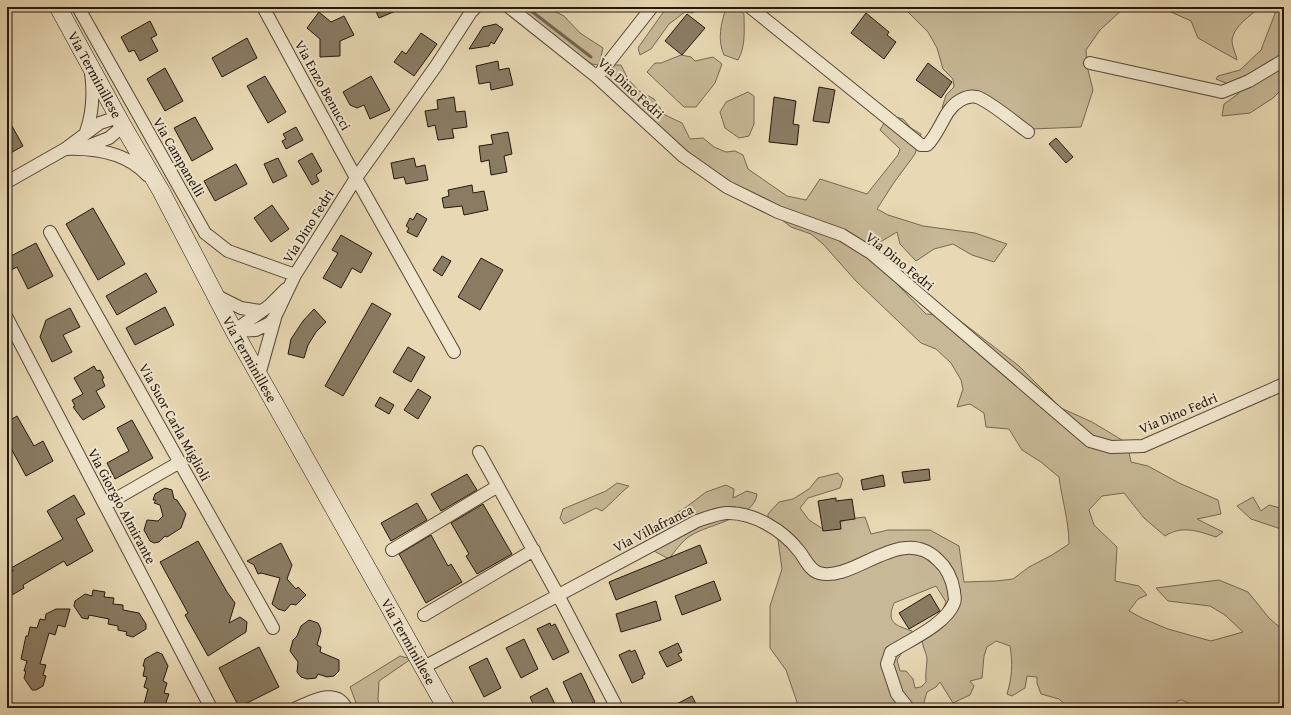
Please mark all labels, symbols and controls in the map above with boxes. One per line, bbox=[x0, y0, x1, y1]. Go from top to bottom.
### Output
street label: Via Terminillese bbox=[63, 28, 127, 122]
street label: Via Enzo Benucci bbox=[290, 36, 356, 134]
street label: Via Dino Fedri bbox=[593, 53, 669, 123]
street label: Via Campanelli bbox=[148, 114, 210, 201]
street label: Via Dino Fedri bbox=[277, 185, 339, 267]
street label: Via Dino Fedri bbox=[861, 227, 939, 295]
street label: Via Terminillese bbox=[218, 312, 282, 406]
street label: Via Suor Carla Miglioli bbox=[134, 359, 216, 485]
street label: Via Dino Fedri bbox=[1136, 387, 1220, 438]
street label: Via Giorgio Almirante bbox=[83, 445, 161, 568]
street label: Via Villafranca bbox=[609, 499, 697, 557]
street label: Via Terminillese bbox=[376, 595, 441, 689]

